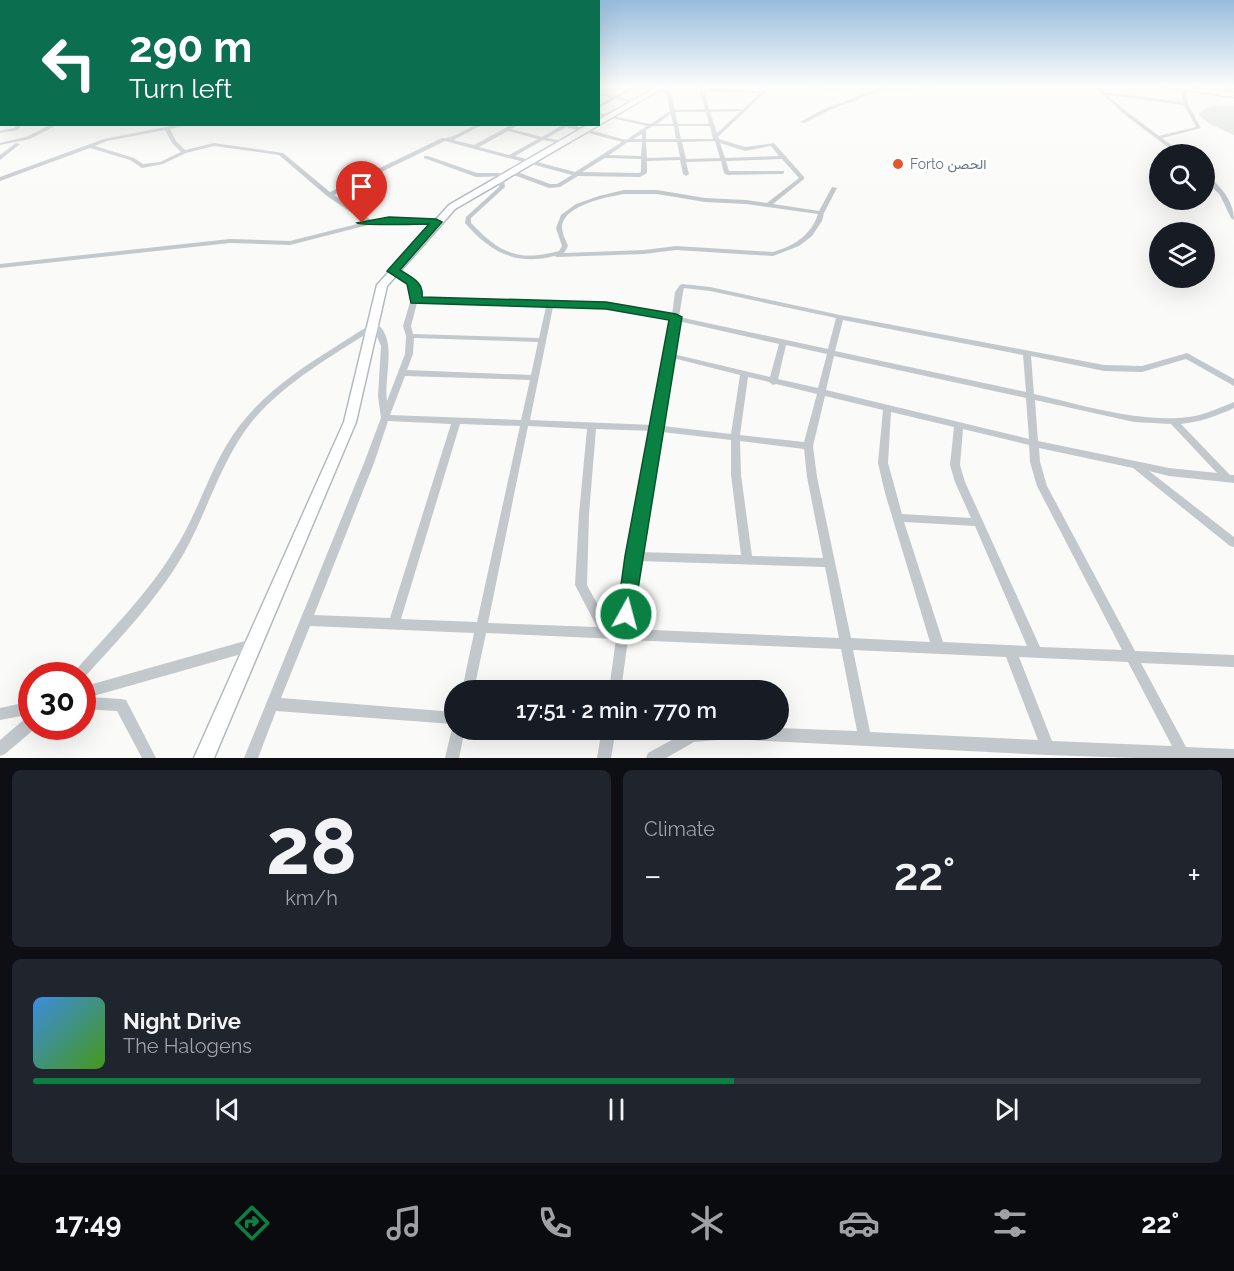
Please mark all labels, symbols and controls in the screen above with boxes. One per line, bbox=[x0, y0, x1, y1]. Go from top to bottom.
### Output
text: 290 m bbox=[129, 23, 252, 72]
icon: left bbox=[30, 24, 108, 102]
text: Turn left bbox=[129, 73, 232, 104]
map controls bbox=[1149, 144, 1215, 288]
button: search bbox=[1149, 144, 1215, 210]
place label: Forto الحصن bbox=[910, 156, 986, 173]
marker: Forto الحصن bbox=[891, 157, 905, 171]
pin bbox=[336, 161, 387, 223]
icon: arrive bbox=[345, 170, 378, 203]
button: layers bbox=[1149, 222, 1215, 288]
position arrow bbox=[594, 582, 658, 646]
speed limit sign: 30 bbox=[18, 662, 96, 740]
text: 17:51 · 2 min · 770 m bbox=[516, 697, 717, 723]
text: 28 bbox=[266, 801, 357, 892]
text: Climate bbox=[644, 817, 715, 841]
text: 22° bbox=[894, 848, 955, 901]
text: − bbox=[644, 856, 662, 895]
text: + bbox=[1187, 856, 1201, 895]
text: km/h bbox=[285, 886, 338, 910]
text: Night Drive bbox=[123, 1008, 241, 1034]
text: The Halogens bbox=[123, 1034, 252, 1058]
icon: previous bbox=[211, 1093, 244, 1126]
icon: pause bbox=[600, 1093, 633, 1126]
icon: next bbox=[990, 1093, 1023, 1126]
icon: directions bbox=[231, 1202, 273, 1244]
icon: music bbox=[383, 1202, 425, 1244]
icon: phone bbox=[534, 1202, 576, 1244]
icon: climate bbox=[686, 1202, 728, 1244]
icon: car bbox=[838, 1202, 880, 1244]
icon: filters bbox=[989, 1202, 1031, 1244]
text: 17:49 bbox=[55, 1208, 121, 1239]
text: 22° bbox=[1141, 1208, 1179, 1239]

